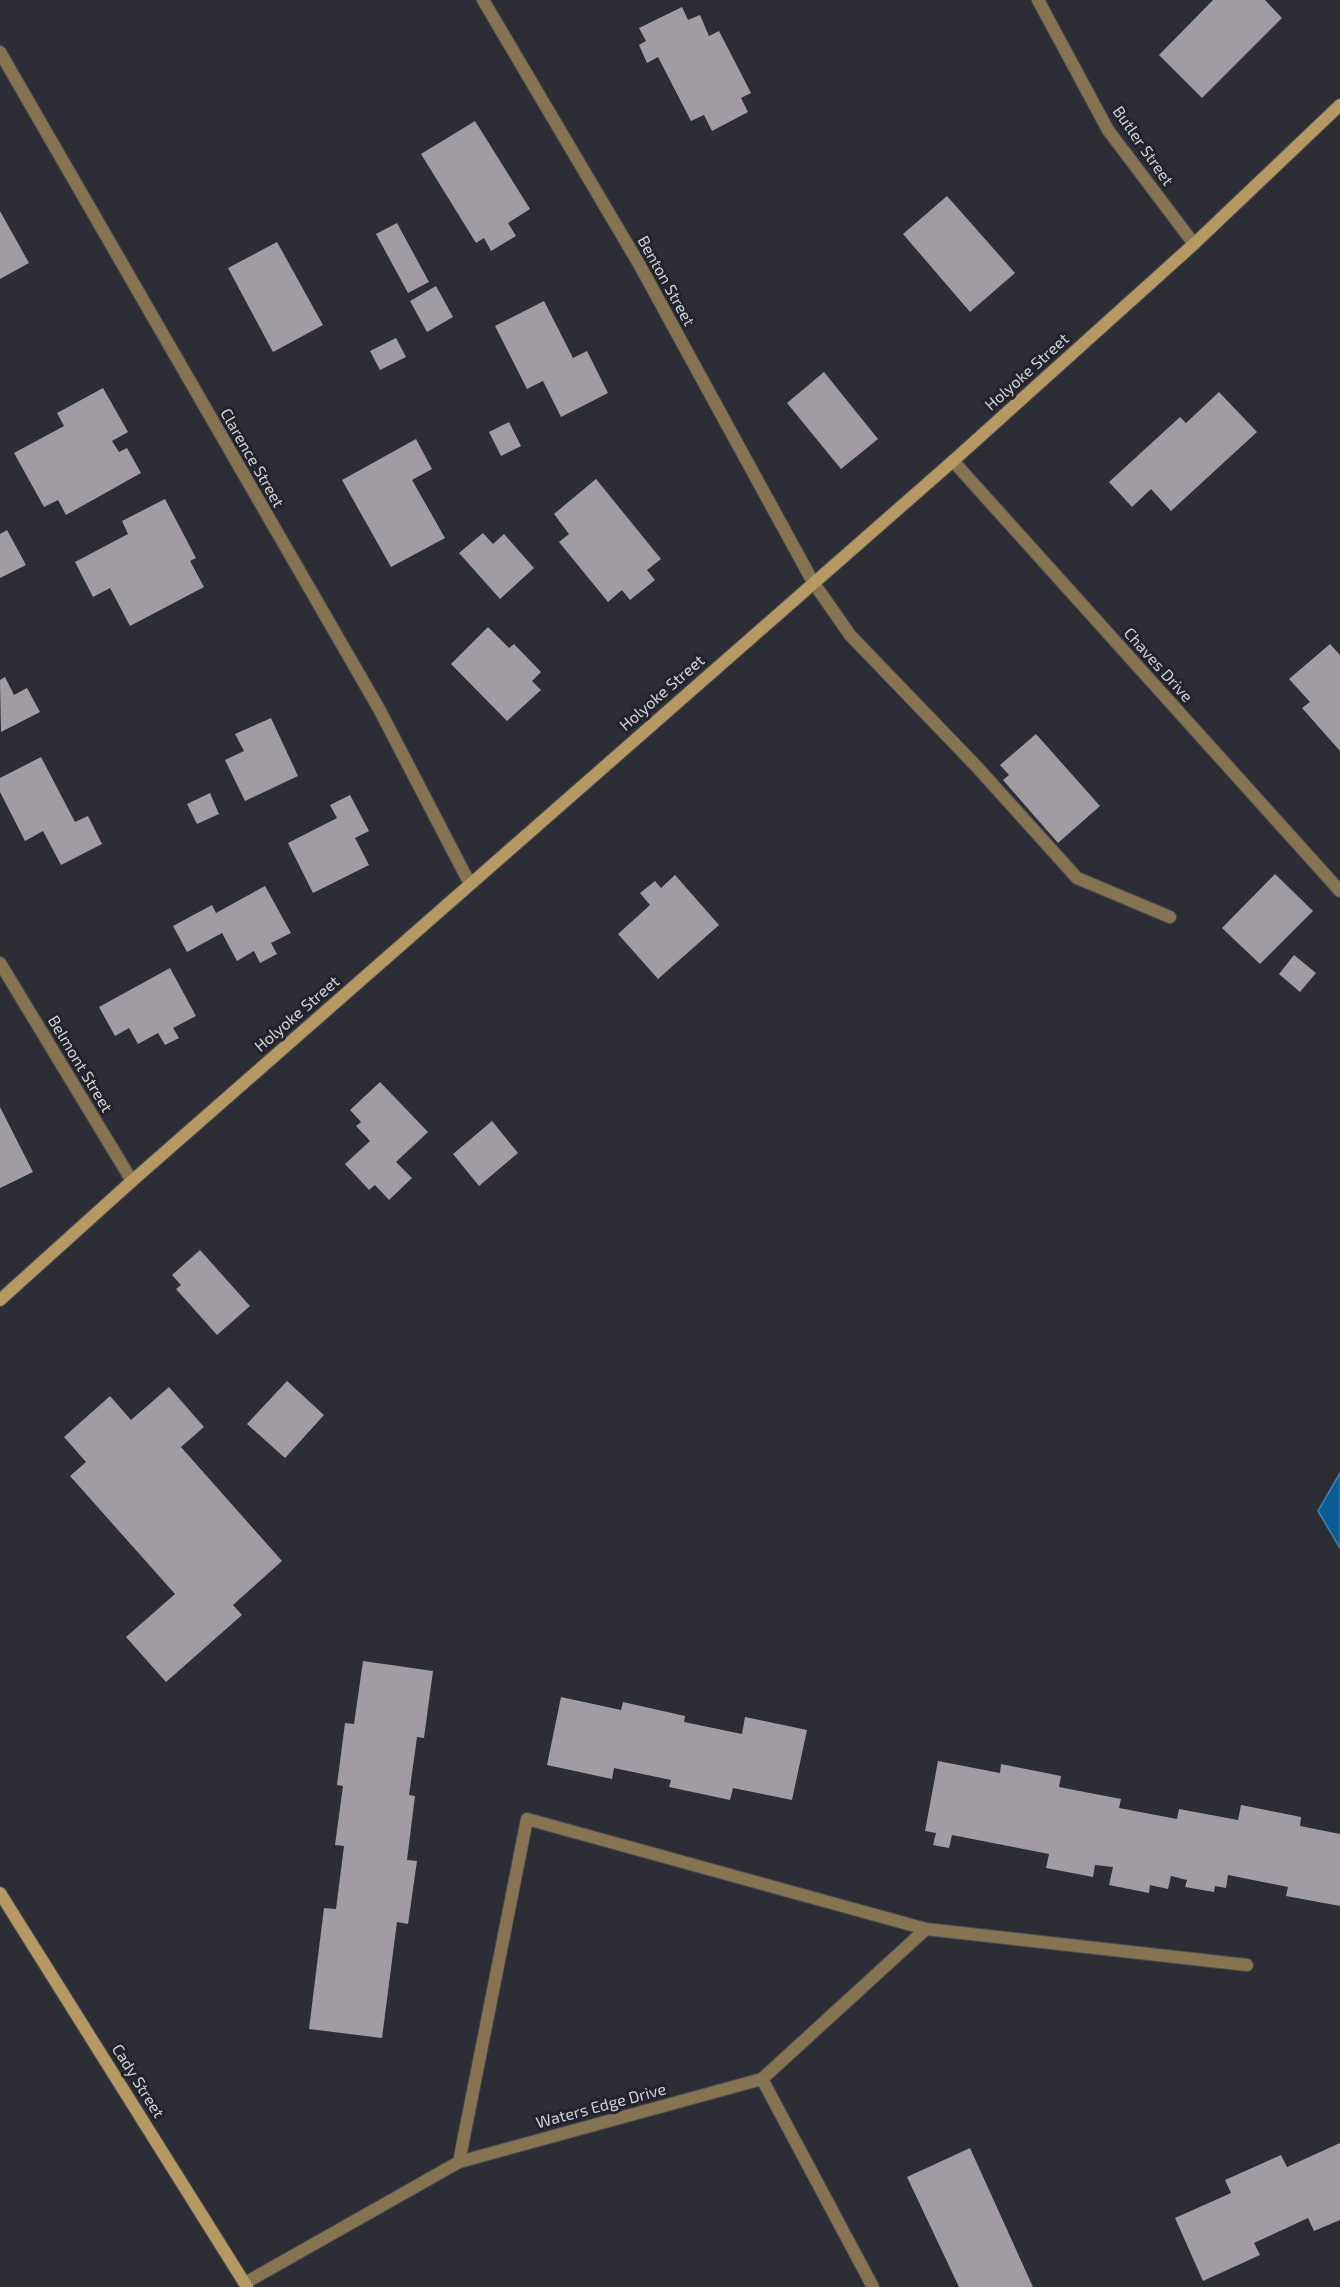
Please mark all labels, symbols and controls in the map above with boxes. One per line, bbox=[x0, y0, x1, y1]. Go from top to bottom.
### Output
street label: Butler Street bbox=[1108, 102, 1178, 190]
street label: Benton Street bbox=[633, 232, 699, 330]
street label: Holyoke Street bbox=[981, 329, 1073, 415]
street label: Clarence Street bbox=[216, 405, 288, 511]
street label: Chaves Drive bbox=[1119, 624, 1197, 706]
street label: Holyoke Street bbox=[616, 651, 708, 735]
street label: Holyoke Street bbox=[251, 972, 343, 1056]
street label: Belmont Street bbox=[43, 1012, 117, 1116]
street label: Cady Street bbox=[108, 2040, 168, 2122]
street label: Waters Edge Drive bbox=[534, 2079, 668, 2133]

